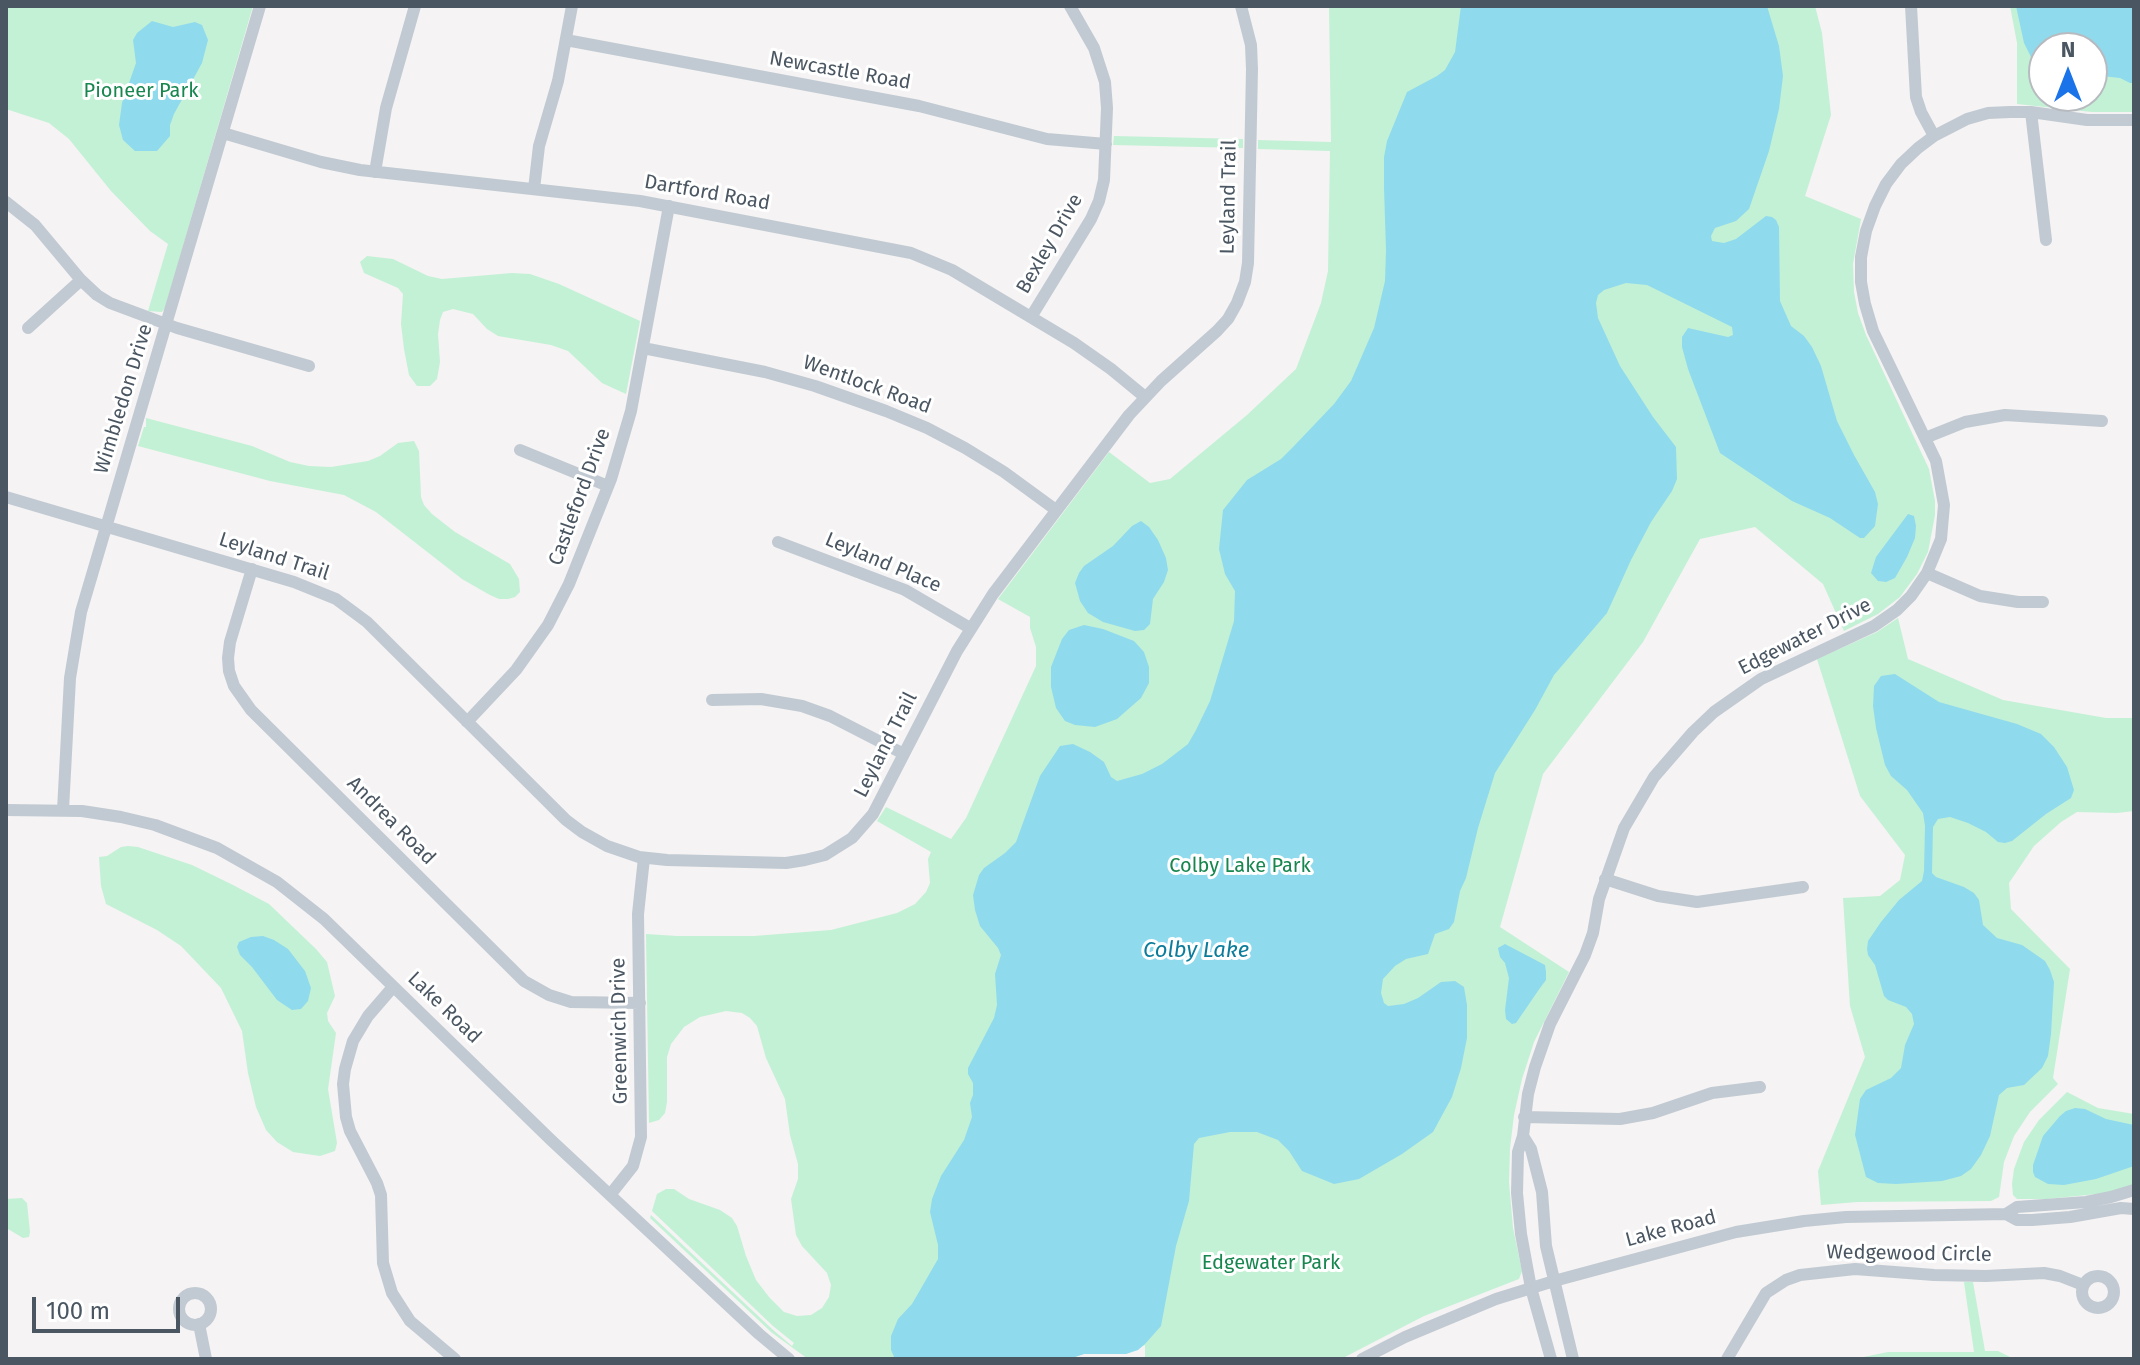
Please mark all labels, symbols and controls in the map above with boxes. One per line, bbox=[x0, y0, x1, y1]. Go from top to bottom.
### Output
north arrow bbox=[2028, 32, 2108, 112]
text: N bbox=[2061, 36, 2075, 63]
street label: Newcastle Road bbox=[767, 47, 913, 95]
park label: Pioneer Park bbox=[84, 79, 198, 103]
street label: Leyland Trail bbox=[1216, 139, 1242, 255]
street label: Dartford Road bbox=[642, 170, 772, 216]
street label: Bexley Drive bbox=[1012, 190, 1088, 298]
street label: Wimbledon Drive bbox=[90, 321, 158, 477]
street label: Wentlock Road bbox=[800, 351, 934, 419]
street label: Castleford Drive bbox=[544, 425, 616, 569]
street label: Leyland Trail bbox=[216, 528, 332, 586]
street label: Leyland Place bbox=[821, 528, 945, 598]
street label: Edgewater Drive bbox=[1735, 593, 1875, 681]
street label: Leyland Trail bbox=[849, 688, 923, 802]
street label: Andrea Road bbox=[342, 772, 440, 870]
park label: Colby Lake Park bbox=[1169, 854, 1311, 878]
water label: Colby Lake bbox=[1143, 938, 1249, 964]
street label: Greenwich Drive bbox=[607, 957, 633, 1105]
street label: Lake Road bbox=[402, 967, 486, 1049]
street label: Lake Road bbox=[1623, 1205, 1719, 1253]
street label: Wedgewood Circle bbox=[1826, 1241, 1992, 1267]
park label: Edgewater Park bbox=[1202, 1251, 1340, 1275]
scale bar bbox=[36, 1281, 184, 1331]
text: 100 m bbox=[46, 1297, 110, 1325]

